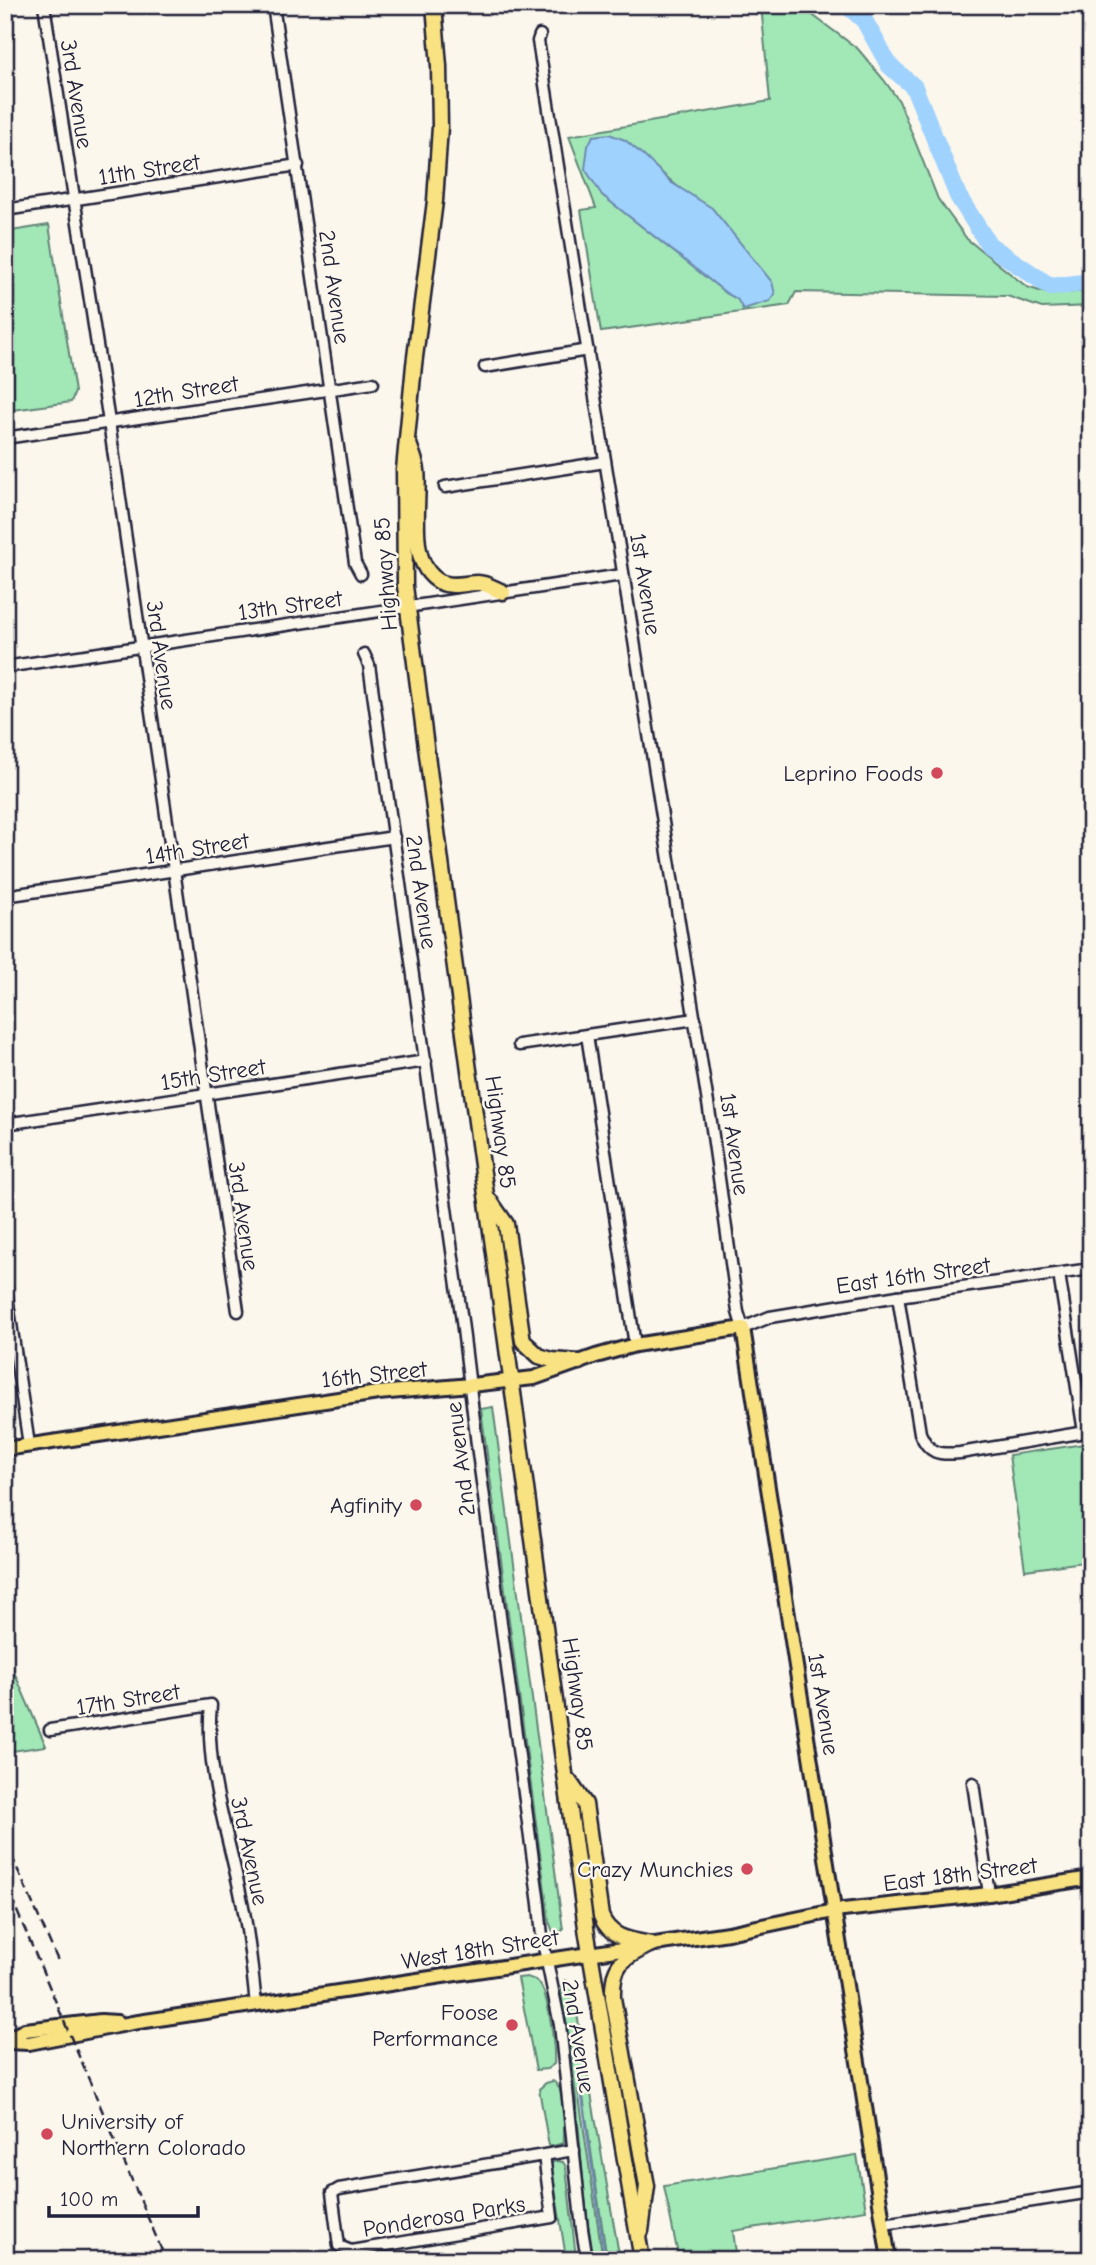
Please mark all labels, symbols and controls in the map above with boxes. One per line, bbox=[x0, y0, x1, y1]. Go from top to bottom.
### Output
street label: 3rd Avenue bbox=[55, 38, 98, 151]
street label: 11th Street bbox=[96, 148, 203, 191]
street label: 2nd Avenue bbox=[313, 228, 356, 346]
street label: 12th Street bbox=[132, 370, 242, 413]
street label: Highway 85 bbox=[368, 516, 403, 632]
street label: 1st Avenue bbox=[624, 531, 667, 637]
street label: 13th Street bbox=[236, 585, 345, 626]
street label: 3rd Avenue bbox=[140, 599, 183, 711]
place label: Leprino Foods bbox=[783, 760, 923, 787]
marker: Leprino Foods bbox=[929, 765, 945, 781]
street label: 14th Street bbox=[143, 827, 252, 870]
street label: 2nd Avenue bbox=[400, 833, 443, 951]
street label: 15th Street bbox=[159, 1053, 269, 1096]
street label: Highway 85 bbox=[479, 1074, 522, 1190]
street label: 1st Avenue bbox=[714, 1091, 755, 1197]
street label: 3rd Avenue bbox=[222, 1160, 265, 1272]
street label: East 16th Street bbox=[834, 1251, 993, 1300]
street label: 16th Street bbox=[320, 1355, 429, 1393]
street label: 2nd Avenue bbox=[440, 1400, 481, 1517]
place label: Agfinity bbox=[330, 1492, 403, 1519]
marker: Agfinity bbox=[408, 1497, 424, 1513]
street label: Highway 85 bbox=[556, 1636, 599, 1752]
street label: 1st Avenue bbox=[802, 1651, 845, 1757]
street label: 17th Street bbox=[75, 1678, 183, 1721]
street label: 3rd Avenue bbox=[225, 1794, 274, 1908]
street label: East 18th Street bbox=[882, 1851, 1040, 1897]
place label: Crazy Munchies bbox=[577, 1856, 733, 1883]
marker: Crazy Munchies bbox=[739, 1861, 755, 1877]
street label: West 18th Street bbox=[400, 1924, 562, 1975]
street label: 2nd Avenue bbox=[556, 1977, 601, 2095]
place label: Foose Performance bbox=[372, 1999, 498, 2052]
marker: Foose Performance bbox=[504, 2017, 520, 2033]
place label: University of Northern Colorado bbox=[61, 2108, 246, 2161]
marker: University of Northern Colorado bbox=[39, 2126, 55, 2142]
scale bar bbox=[49, 2174, 198, 2218]
text: 100 m bbox=[60, 2187, 118, 2211]
street label: Ponderosa Parks bbox=[361, 2190, 527, 2243]

